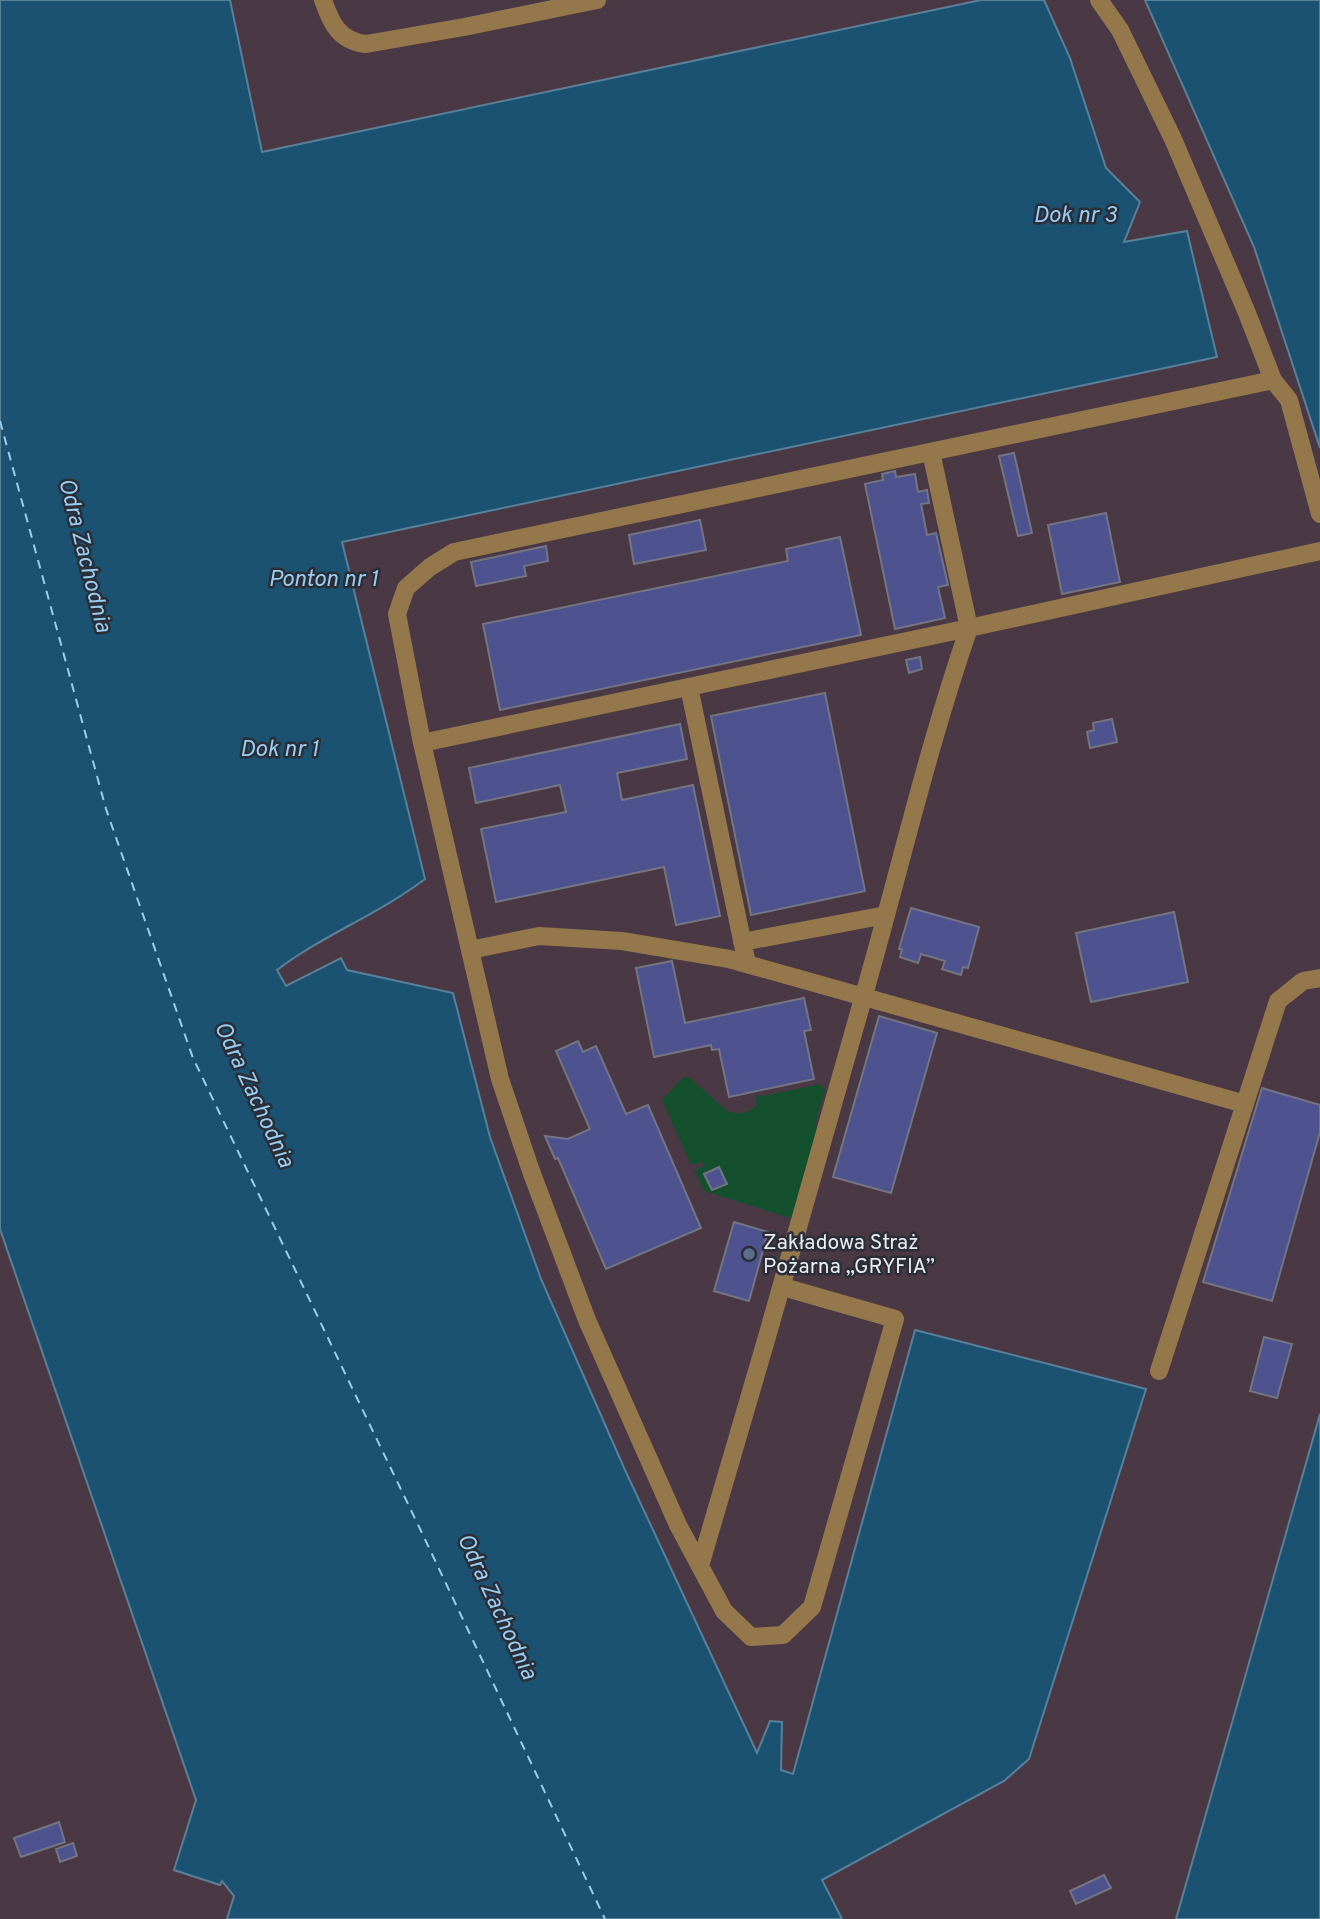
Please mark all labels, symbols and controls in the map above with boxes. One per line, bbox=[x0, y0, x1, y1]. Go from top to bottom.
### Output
water label: Dok nr 3 bbox=[1033, 202, 1118, 231]
water label: Odra Zachodnia bbox=[50, 475, 117, 636]
water label: Ponton nr 1 bbox=[268, 566, 379, 595]
water label: Dok nr 1 bbox=[240, 736, 319, 765]
water label: Odra Zachodnia bbox=[206, 1017, 299, 1173]
place label: Zakładowa Straż Pożarna „GRYFIA” bbox=[763, 1230, 935, 1281]
marker: Zakładowa Straż Pożarna „GRYFIA” bbox=[741, 1246, 757, 1262]
water label: Odra Zachodnia bbox=[449, 1529, 542, 1685]

